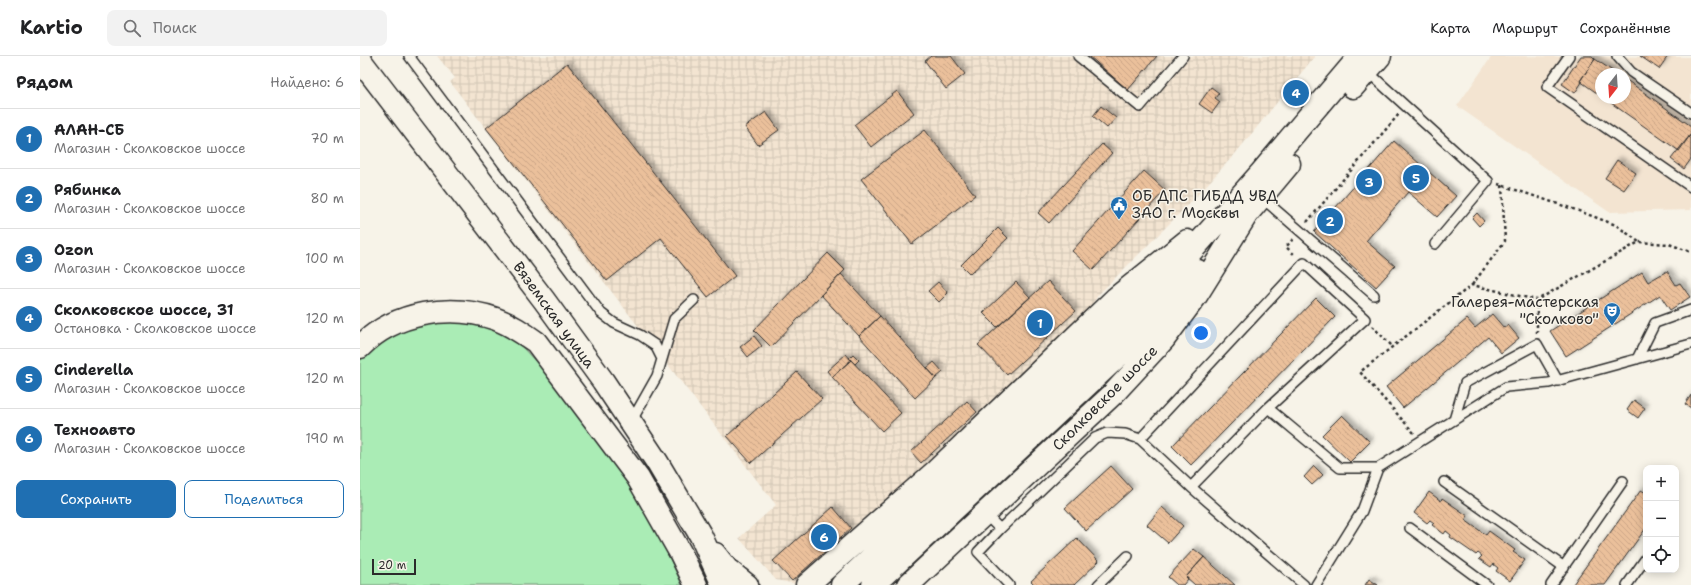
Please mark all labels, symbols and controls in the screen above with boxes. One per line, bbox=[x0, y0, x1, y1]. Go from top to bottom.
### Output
search box bbox=[107, 10, 387, 46]
text: Kartio bbox=[20, 15, 83, 40]
icon: search bbox=[121, 17, 143, 39]
text: Поиск bbox=[153, 18, 197, 38]
text: Карта bbox=[1430, 19, 1470, 37]
text: Маршрут bbox=[1492, 19, 1558, 37]
text: Сохранённые bbox=[1580, 19, 1671, 37]
north arrow bbox=[1595, 68, 1631, 104]
text: Рядом bbox=[16, 71, 73, 93]
text: Найдено: 6 bbox=[270, 74, 344, 91]
pin: 4 bbox=[1283, 78, 1309, 108]
text: АЛАН-СБ bbox=[54, 120, 124, 140]
text: 1 bbox=[26, 130, 32, 147]
text: 70 m bbox=[310, 130, 344, 147]
text: Магазин · Сколковское шоссе bbox=[54, 140, 246, 157]
pin: 5 bbox=[1403, 163, 1429, 193]
pin: 3 bbox=[1356, 167, 1382, 197]
text: Рябинка bbox=[54, 180, 121, 200]
place label: ОБ ДПС ГИБДД УВД ЗАО г. Москвы bbox=[1132, 186, 1278, 223]
text: 2 bbox=[24, 190, 34, 207]
text: 80 m bbox=[310, 190, 344, 207]
public building icon: ОБ ДПС ГИБДД УВД ЗАО г. Москвы bbox=[1109, 195, 1129, 220]
text: Магазин · Сколковское шоссе bbox=[54, 200, 246, 217]
pin: 2 bbox=[1317, 206, 1343, 236]
text: Ozon bbox=[54, 240, 94, 260]
text: 3 bbox=[24, 250, 34, 267]
text: 100 m bbox=[305, 250, 344, 267]
street label: Вяземская улица bbox=[509, 258, 600, 373]
text: Магазин · Сколковское шоссе bbox=[54, 260, 246, 277]
place label: Галерея-мастерская "Сколково" bbox=[1451, 292, 1599, 329]
text: Сколковское шоссе, 31 bbox=[54, 300, 234, 320]
theatre icon: Галерея-мастерская "Сколково" bbox=[1602, 301, 1622, 326]
pin: 1 bbox=[1027, 308, 1053, 338]
text: 4 bbox=[24, 310, 34, 327]
text: 120 m bbox=[306, 310, 344, 327]
text: Остановка · Сколковское шоссе bbox=[54, 320, 256, 337]
your location bbox=[1191, 323, 1211, 343]
street label: Сколковское шоссе bbox=[1048, 341, 1162, 455]
text: Cinderella bbox=[54, 360, 133, 380]
text: 5 bbox=[25, 370, 33, 387]
text: 120 m bbox=[306, 370, 344, 387]
text: Магазин · Сколковское шоссе bbox=[54, 380, 246, 397]
text: Техноавто bbox=[54, 420, 136, 440]
text: 6 bbox=[24, 430, 34, 447]
text: 190 m bbox=[305, 430, 344, 447]
text: Магазин · Сколковское шоссе bbox=[54, 440, 246, 457]
map controls bbox=[1643, 465, 1679, 573]
button: + bbox=[1643, 465, 1679, 501]
button: Сохранить bbox=[16, 480, 176, 518]
button: Поделиться bbox=[184, 480, 344, 518]
button: − bbox=[1643, 501, 1679, 537]
pin: 6 bbox=[811, 522, 837, 552]
button: locate bbox=[1643, 537, 1679, 573]
scale bar bbox=[372, 557, 416, 576]
text: 20 m bbox=[378, 558, 406, 573]

